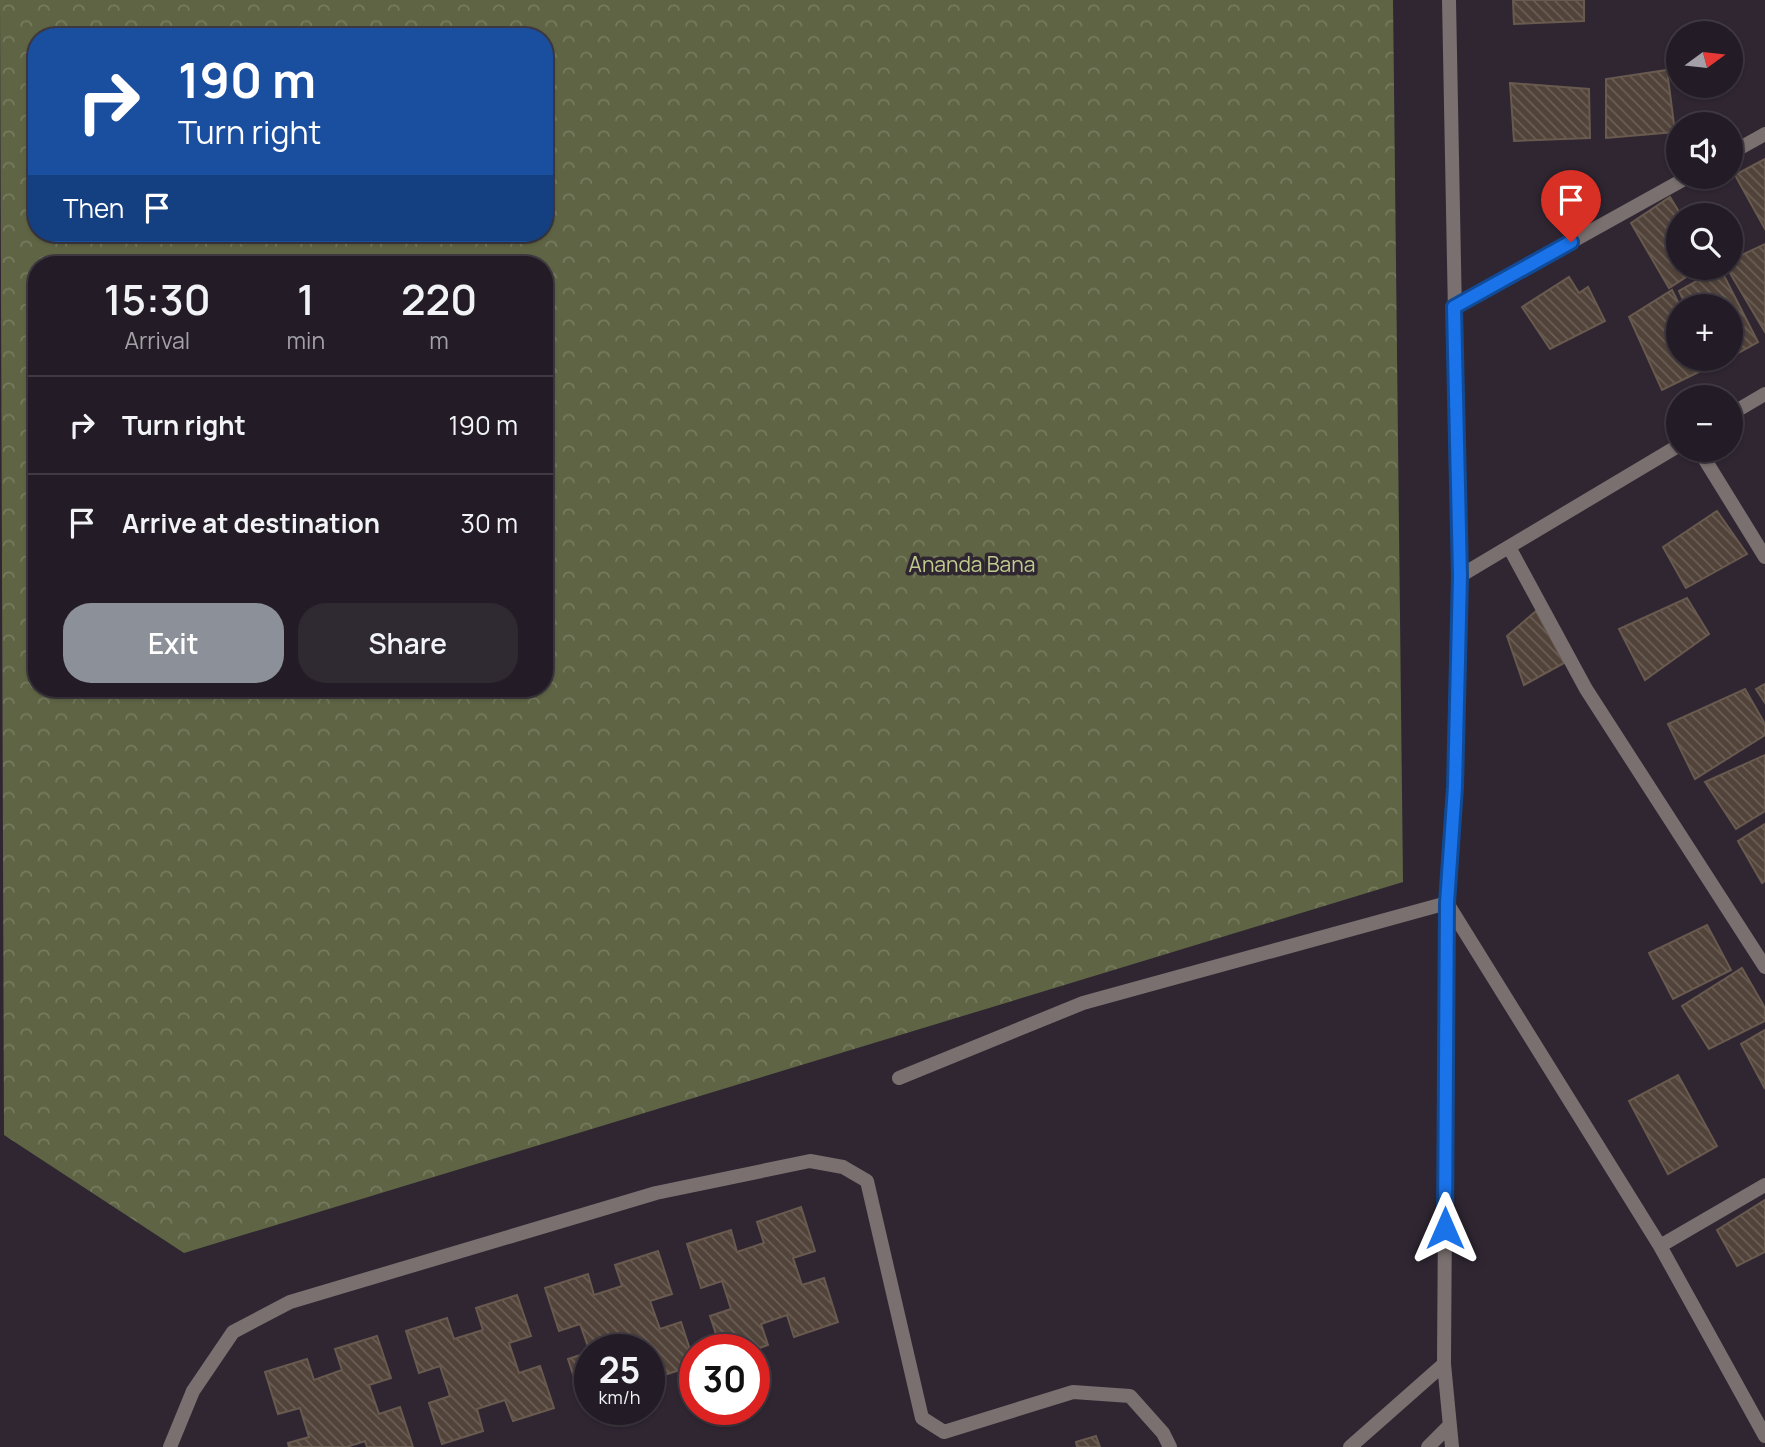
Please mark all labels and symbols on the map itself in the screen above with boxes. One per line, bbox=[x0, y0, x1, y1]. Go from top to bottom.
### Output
north arrow bbox=[1666, 21, 1743, 98]
pin bbox=[1541, 170, 1601, 242]
park label: Ananda Bana bbox=[909, 550, 1035, 578]
position arrow bbox=[1408, 1191, 1482, 1265]
speed limit sign: 30 bbox=[679, 1334, 770, 1425]

